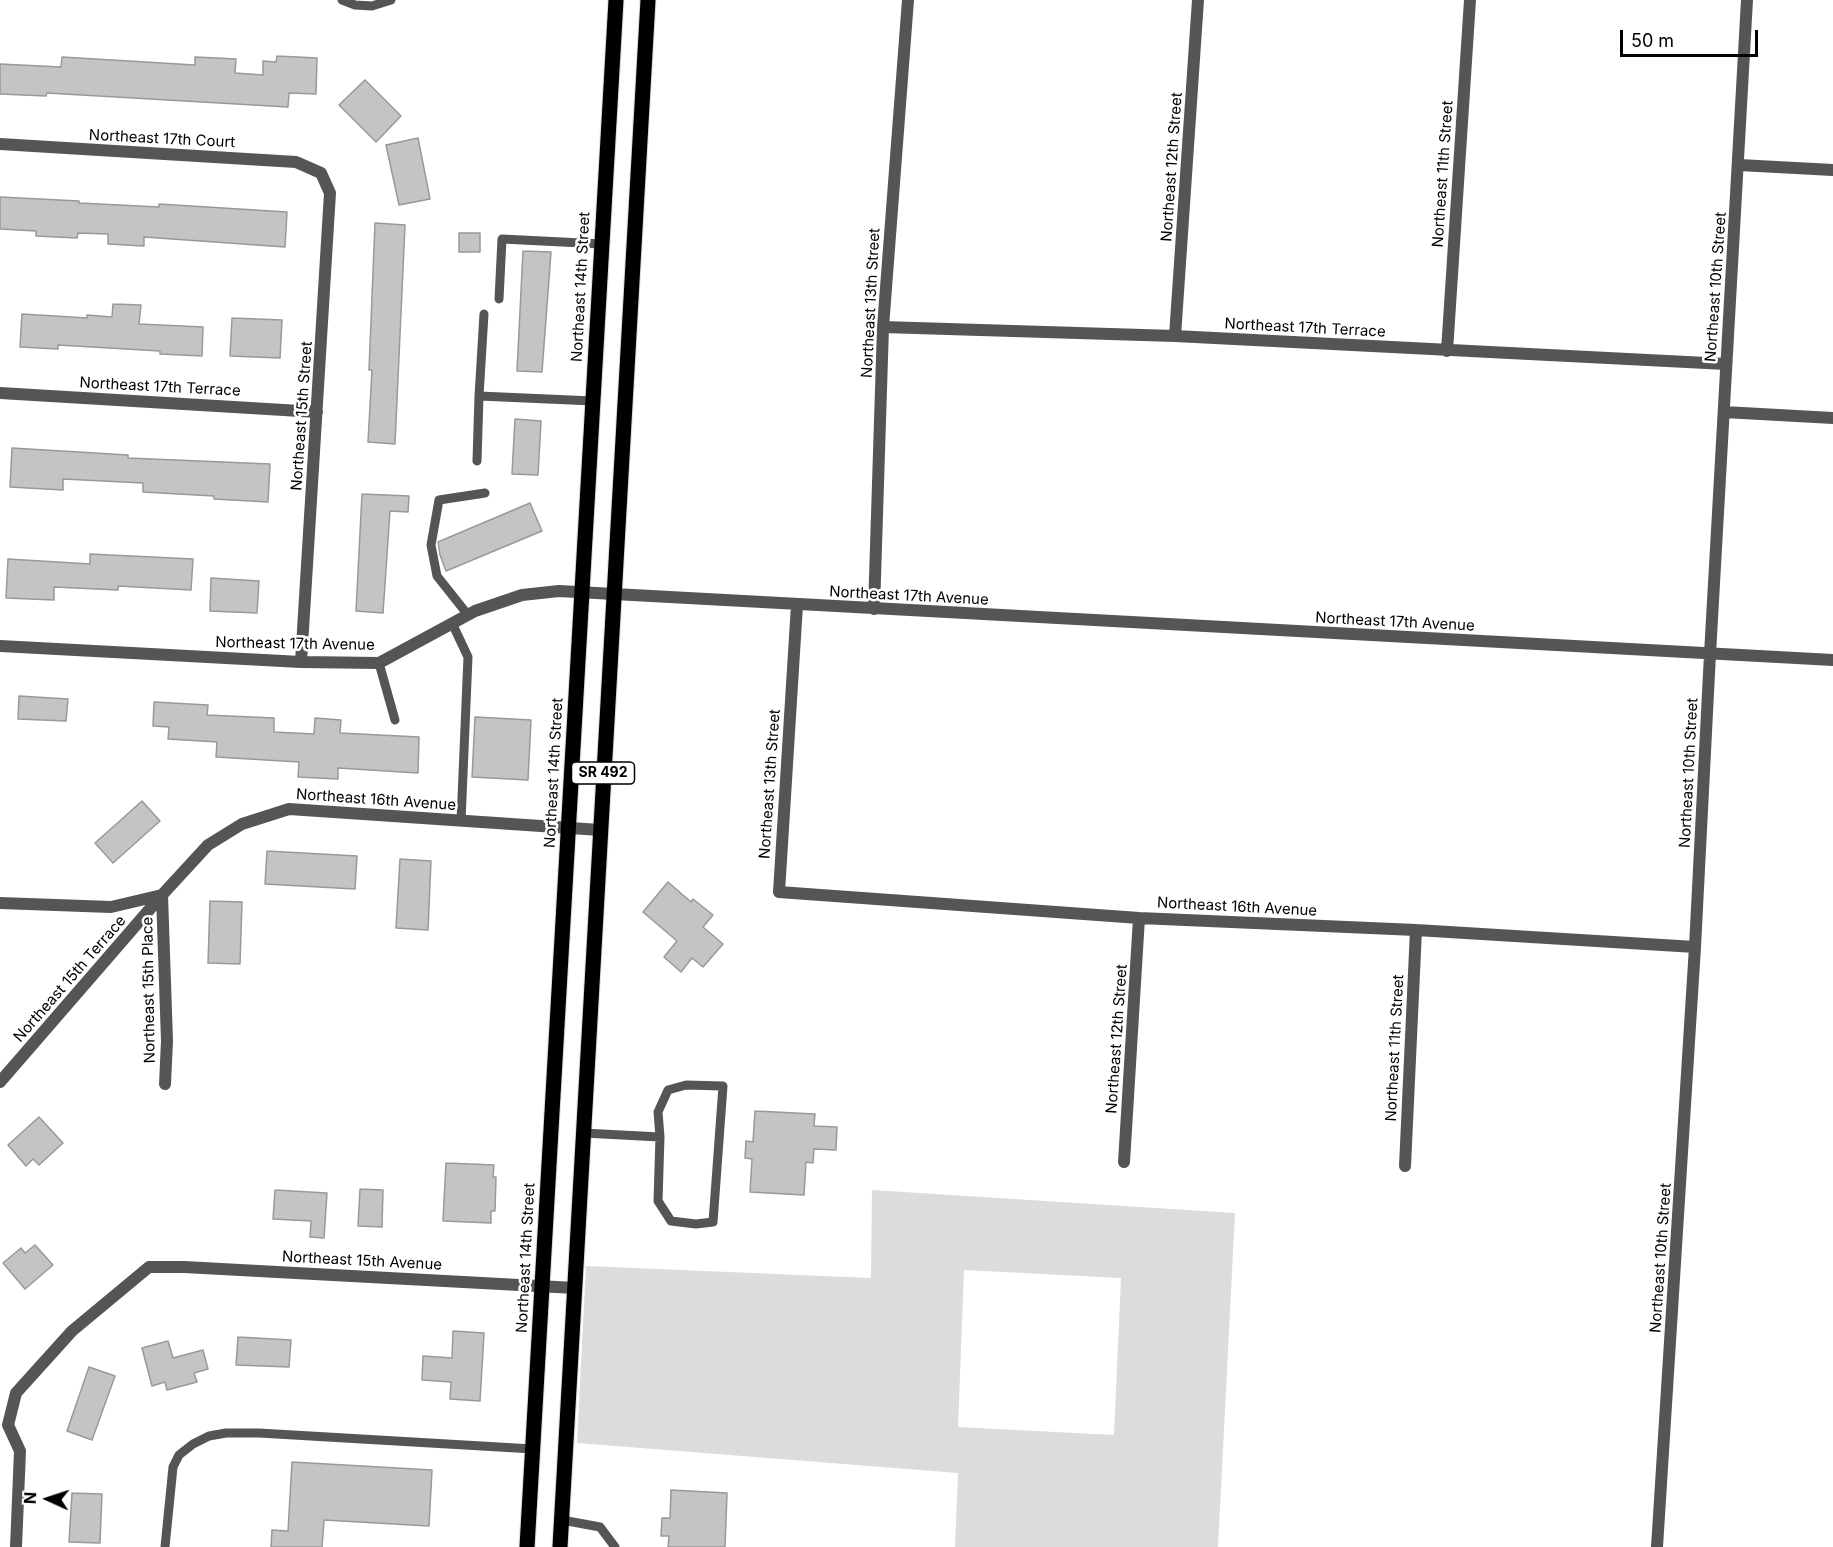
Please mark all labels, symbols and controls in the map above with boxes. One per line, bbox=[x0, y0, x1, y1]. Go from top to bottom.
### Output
scale bar bbox=[1623, 18, 1761, 56]
text: 50 m bbox=[1631, 30, 1674, 51]
street label: Northeast 12th Street bbox=[1158, 92, 1186, 242]
street label: Northeast 11th Street bbox=[1429, 100, 1457, 248]
street label: Northeast 17th Court bbox=[88, 126, 236, 152]
street label: Northeast 14th Street bbox=[568, 211, 594, 363]
street label: Northeast 10th Street bbox=[1702, 211, 1730, 363]
street label: Northeast 13th Street bbox=[858, 228, 884, 378]
street label: Northeast 17th Terrace bbox=[1224, 315, 1386, 341]
street label: Northeast 15th Street bbox=[288, 341, 316, 491]
street label: Northeast 17th Terrace bbox=[79, 374, 241, 400]
street label: Northeast 17th Avenue bbox=[829, 583, 989, 609]
street label: Northeast 17th Avenue bbox=[1315, 609, 1475, 635]
street label: Northeast 17th Avenue bbox=[215, 634, 375, 654]
street label: Northeast 14th Street bbox=[541, 697, 567, 849]
street label: Northeast 10th Street bbox=[1676, 697, 1702, 849]
street label: Northeast 13th Street bbox=[756, 709, 784, 859]
road number: SR 492 bbox=[572, 762, 634, 784]
street label: Northeast 16th Avenue bbox=[295, 785, 457, 815]
street label: Northeast 16th Avenue bbox=[1156, 894, 1318, 920]
street label: Northeast 15th Terrace bbox=[10, 912, 130, 1046]
street label: Northeast 15th Place bbox=[139, 917, 159, 1063]
street label: Northeast 12th Street bbox=[1103, 964, 1131, 1114]
street label: Northeast 11th Street bbox=[1382, 974, 1408, 1122]
street label: Northeast 14th Street bbox=[513, 1182, 539, 1334]
street label: Northeast 10th Street bbox=[1647, 1182, 1675, 1334]
street label: Northeast 15th Avenue bbox=[282, 1248, 442, 1274]
north arrow bbox=[18, 1469, 78, 1529]
text: N bbox=[20, 1491, 40, 1505]

